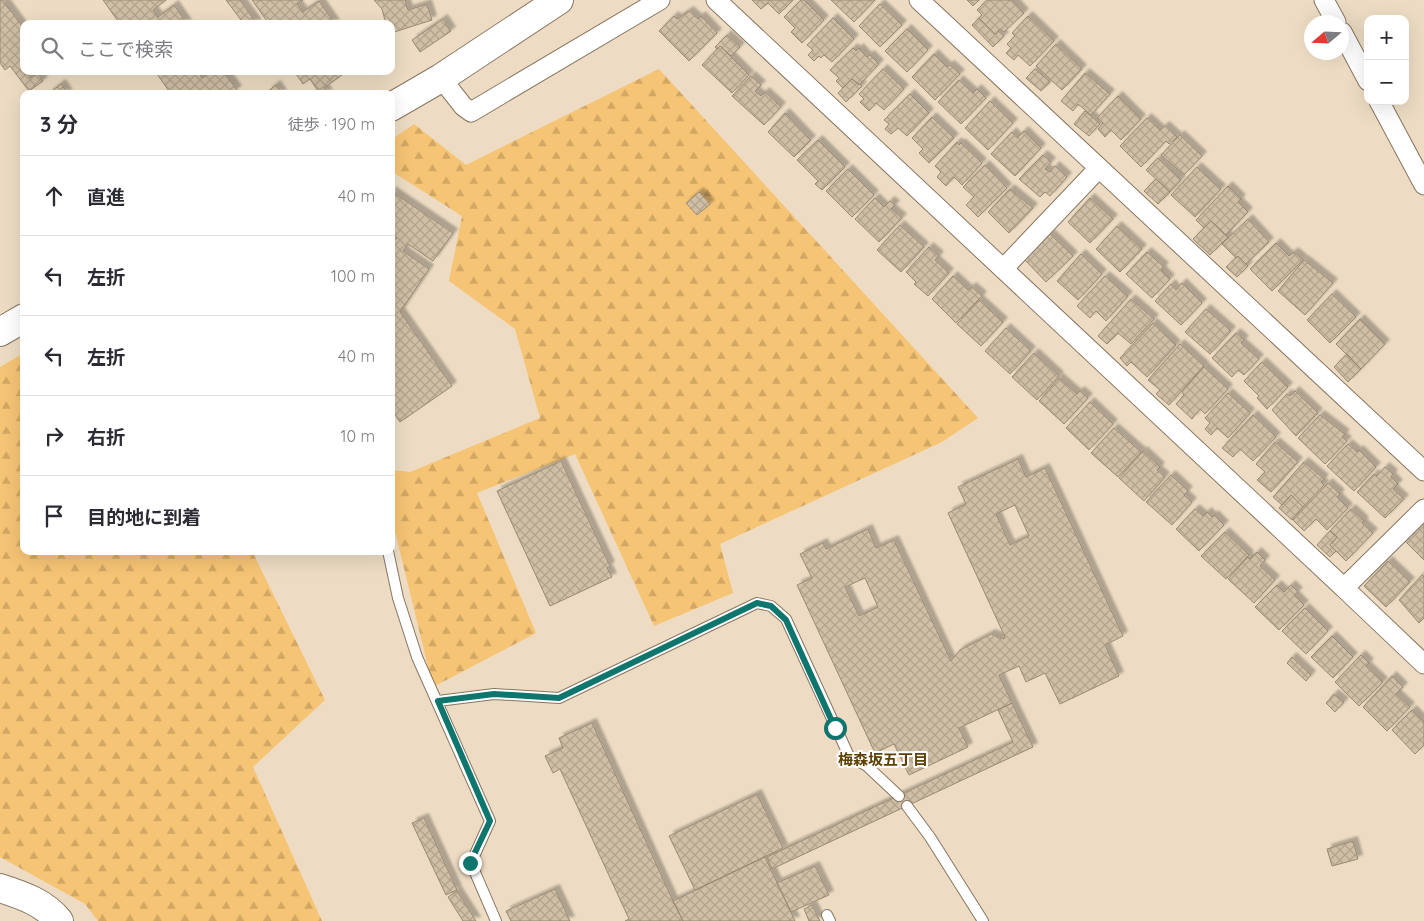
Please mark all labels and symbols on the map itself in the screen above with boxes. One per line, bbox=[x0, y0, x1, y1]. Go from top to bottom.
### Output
north arrow bbox=[1304, 15, 1349, 60]
route start bbox=[824, 717, 847, 740]
district label: 梅森坂五丁目 bbox=[838, 750, 928, 769]
route end bbox=[459, 852, 482, 875]

